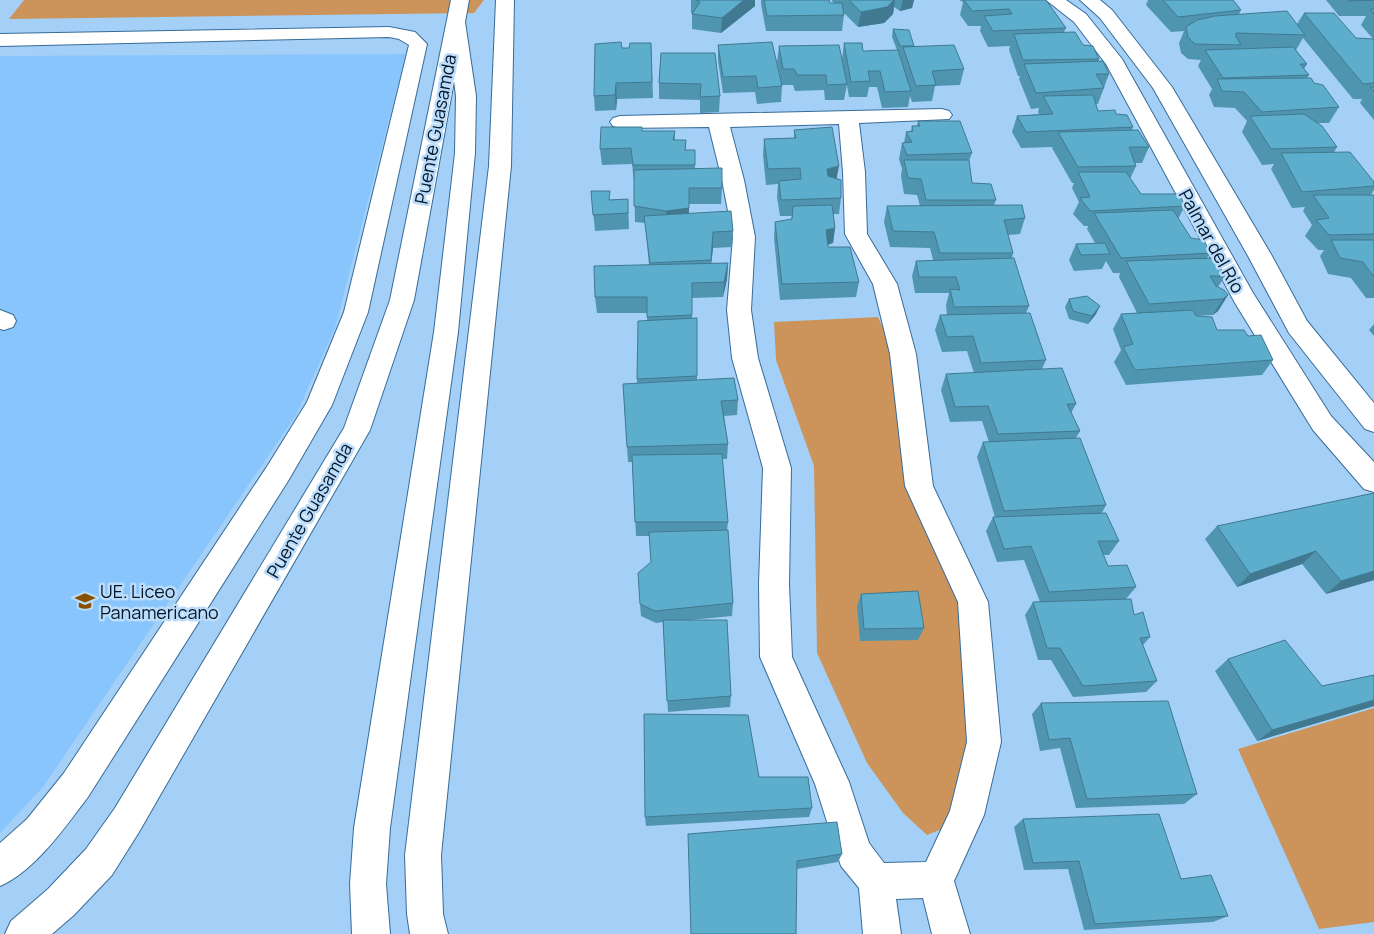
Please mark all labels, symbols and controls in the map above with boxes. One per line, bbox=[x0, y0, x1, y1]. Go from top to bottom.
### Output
street label: Puente Guasamda bbox=[409, 52, 461, 206]
street label: Palmar del Río bbox=[1174, 185, 1250, 297]
street label: Puente Guasamda bbox=[261, 438, 357, 582]
place label: UE. Liceo Panamericano bbox=[100, 579, 219, 624]
school or university icon: UE. Liceo Panamericano bbox=[74, 590, 96, 612]

